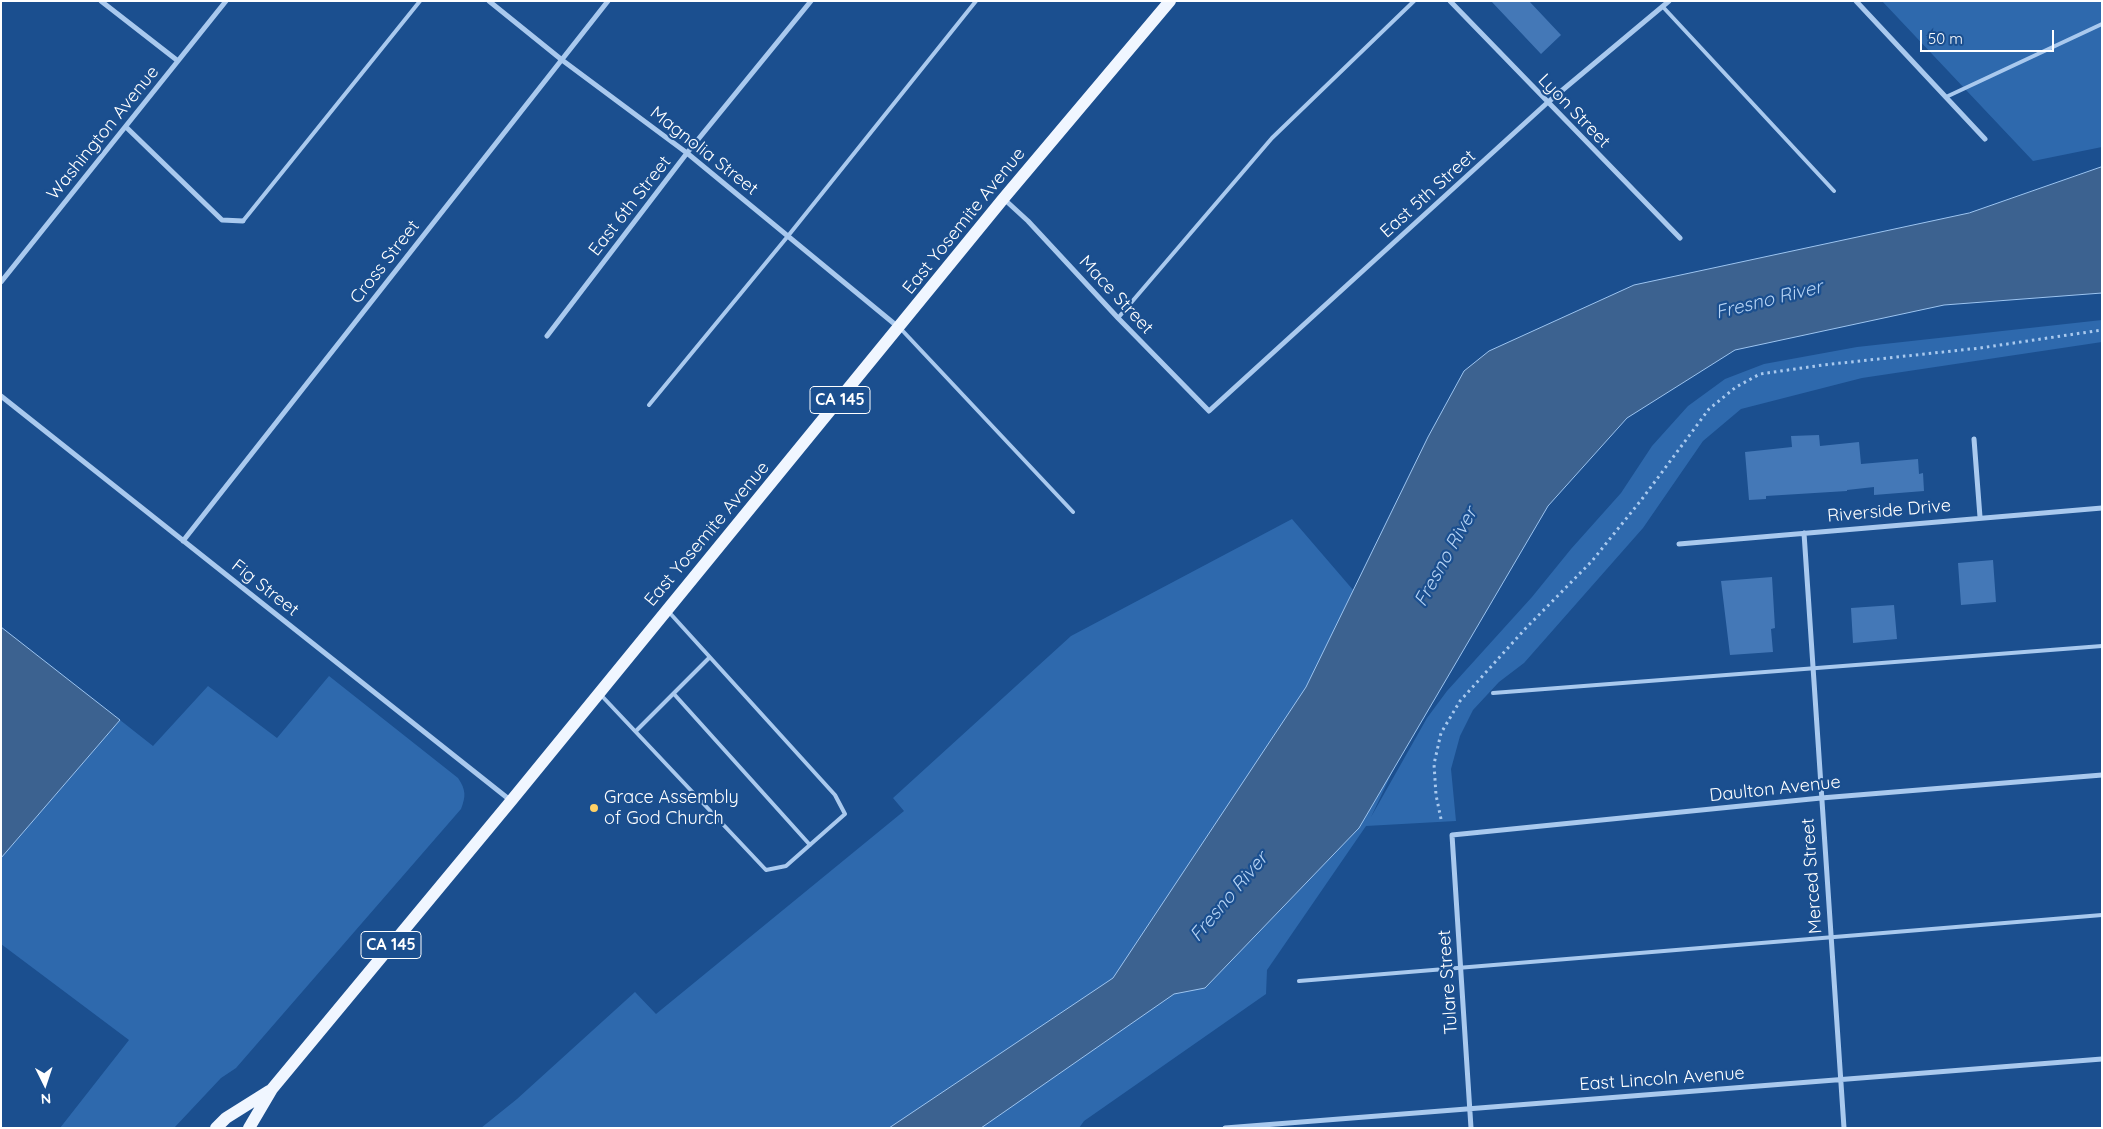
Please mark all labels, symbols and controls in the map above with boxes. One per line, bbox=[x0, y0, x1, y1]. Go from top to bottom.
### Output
scale bar bbox=[1923, 20, 2057, 52]
text: 50 m bbox=[1928, 29, 1963, 48]
street label: Washington Avenue bbox=[42, 62, 164, 204]
street label: Lyon Street bbox=[1533, 69, 1615, 153]
street label: Magnolia Street bbox=[646, 102, 762, 200]
street label: East Yosemite Avenue bbox=[898, 143, 1030, 299]
street label: East 5th Street bbox=[1376, 146, 1480, 242]
street label: East 6th Street bbox=[584, 152, 676, 260]
street label: Cross Street bbox=[346, 216, 424, 308]
street label: Mace Street bbox=[1074, 251, 1158, 339]
water label: Fresno River bbox=[1713, 276, 1825, 324]
road number: CA 145 bbox=[810, 386, 870, 414]
street label: East Yosemite Avenue bbox=[640, 457, 774, 611]
street label: Riverside Drive bbox=[1826, 495, 1952, 527]
water label: Fresno River bbox=[1409, 504, 1483, 610]
street label: Fig Street bbox=[227, 555, 303, 621]
street label: Daulton Avenue bbox=[1708, 771, 1842, 807]
place label: Grace Assembly of God Church bbox=[604, 787, 739, 830]
marker: Grace Assembly of God Church bbox=[588, 802, 600, 814]
street label: Merced Street bbox=[1797, 817, 1827, 935]
water label: Fresno River bbox=[1185, 848, 1273, 946]
street label: Tulare Street bbox=[1434, 929, 1462, 1035]
road number: CA 145 bbox=[361, 932, 421, 958]
north arrow bbox=[20, 1059, 70, 1109]
street label: East Lincoln Avenue bbox=[1579, 1062, 1745, 1096]
text: N bbox=[40, 1090, 52, 1108]

